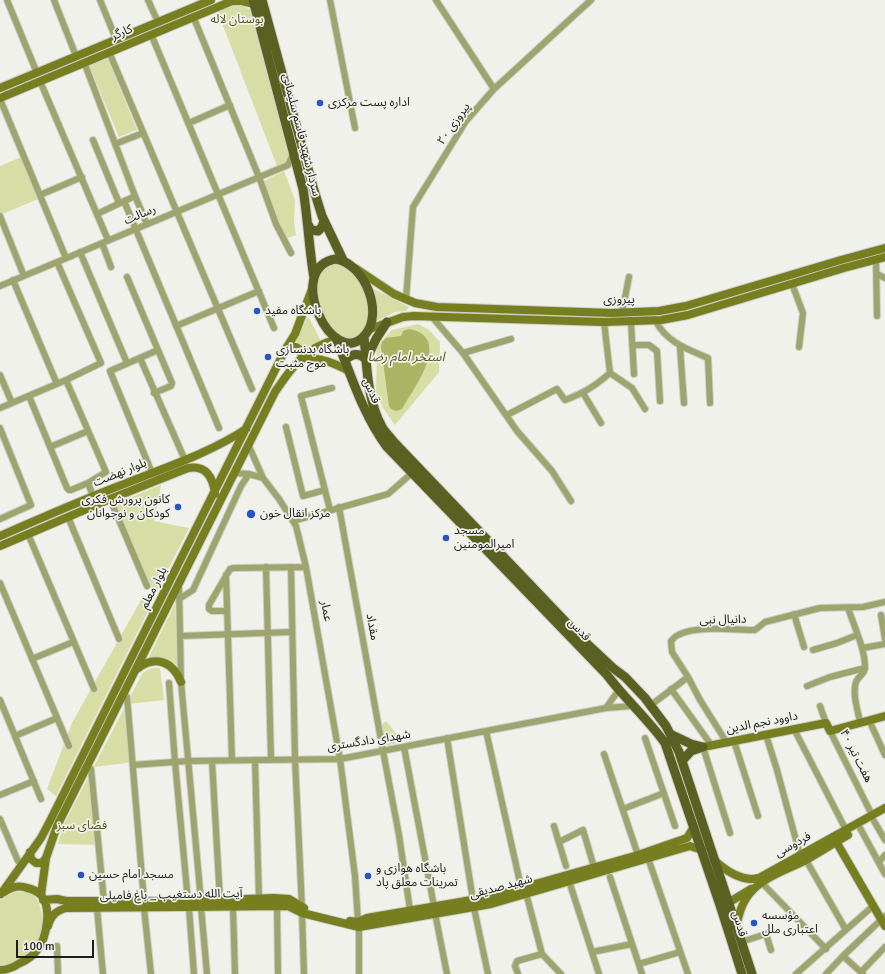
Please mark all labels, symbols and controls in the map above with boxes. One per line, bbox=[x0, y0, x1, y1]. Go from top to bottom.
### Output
park label: بوستان لاله bbox=[210, 13, 264, 27]
street label: کارگر bbox=[109, 22, 135, 44]
street label: سردار شهید قاسم سلیمانی bbox=[279, 72, 323, 198]
place label: اداره پست مرکزی bbox=[328, 96, 410, 110]
marker: اداره پست مرکزی bbox=[315, 98, 325, 108]
street label: پیروزی ۲۰ bbox=[434, 100, 474, 148]
street label: رسالت bbox=[122, 202, 158, 228]
street label: پیروزی bbox=[603, 293, 635, 307]
place label: باشگاه مفید bbox=[265, 304, 321, 318]
marker: باشگاه مفید bbox=[252, 306, 262, 316]
place label: باشگاه بدنسازی موج مثبت bbox=[276, 343, 349, 371]
water label: استخر امام رضا bbox=[367, 350, 445, 366]
marker: باشگاه بدنسازی موج مثبت bbox=[263, 352, 273, 362]
street label: قدس bbox=[359, 376, 383, 406]
street label: بلوار نهضت bbox=[91, 456, 149, 490]
place label: کانون پرورش فکری کودکان و نوجوانان bbox=[82, 493, 170, 521]
marker: کانون پرورش فکری کودکان و نوجوانان bbox=[173, 502, 183, 512]
place label: مرکز انقال خون bbox=[260, 507, 330, 521]
marker: مرکز انقال خون bbox=[245, 508, 257, 520]
place label: مسجد امیرالمومنین bbox=[454, 524, 514, 552]
marker: مسجد امیرالمومنین bbox=[441, 533, 451, 543]
street label: بلوار معلم bbox=[137, 565, 171, 611]
street label: عمار bbox=[317, 599, 335, 623]
street label: مقداد bbox=[363, 612, 381, 642]
street label: دانیال نبی bbox=[699, 612, 747, 628]
street label: قدس bbox=[565, 616, 593, 644]
street label: داوود نجم الدین bbox=[725, 709, 799, 737]
street label: شهدای دادگستری bbox=[326, 727, 412, 755]
street label: هفت تیر ۴۰ bbox=[836, 727, 876, 785]
park label: فضای سبز bbox=[57, 819, 107, 833]
street label: فردوسی bbox=[772, 829, 814, 861]
place label: باشگاه هوازی و تمرینات معلق پاد bbox=[376, 862, 458, 890]
place label: مسجد امام حسین bbox=[89, 868, 174, 882]
marker: مسجد امام حسین bbox=[76, 870, 86, 880]
marker: باشگاه هوازی و تمرینات معلق پاد bbox=[363, 871, 373, 881]
street label: شهید صدیقی bbox=[468, 872, 534, 902]
street label: آیت الله دستغیب _ باغ فامیلی bbox=[99, 887, 243, 903]
street label: قدس bbox=[728, 909, 750, 939]
place label: مؤسسه اعتباری ملل bbox=[762, 909, 818, 937]
marker: مؤسسه اعتباری ملل bbox=[749, 918, 759, 928]
scale bar bbox=[18, 932, 96, 958]
text: 100 m bbox=[23, 939, 55, 954]

